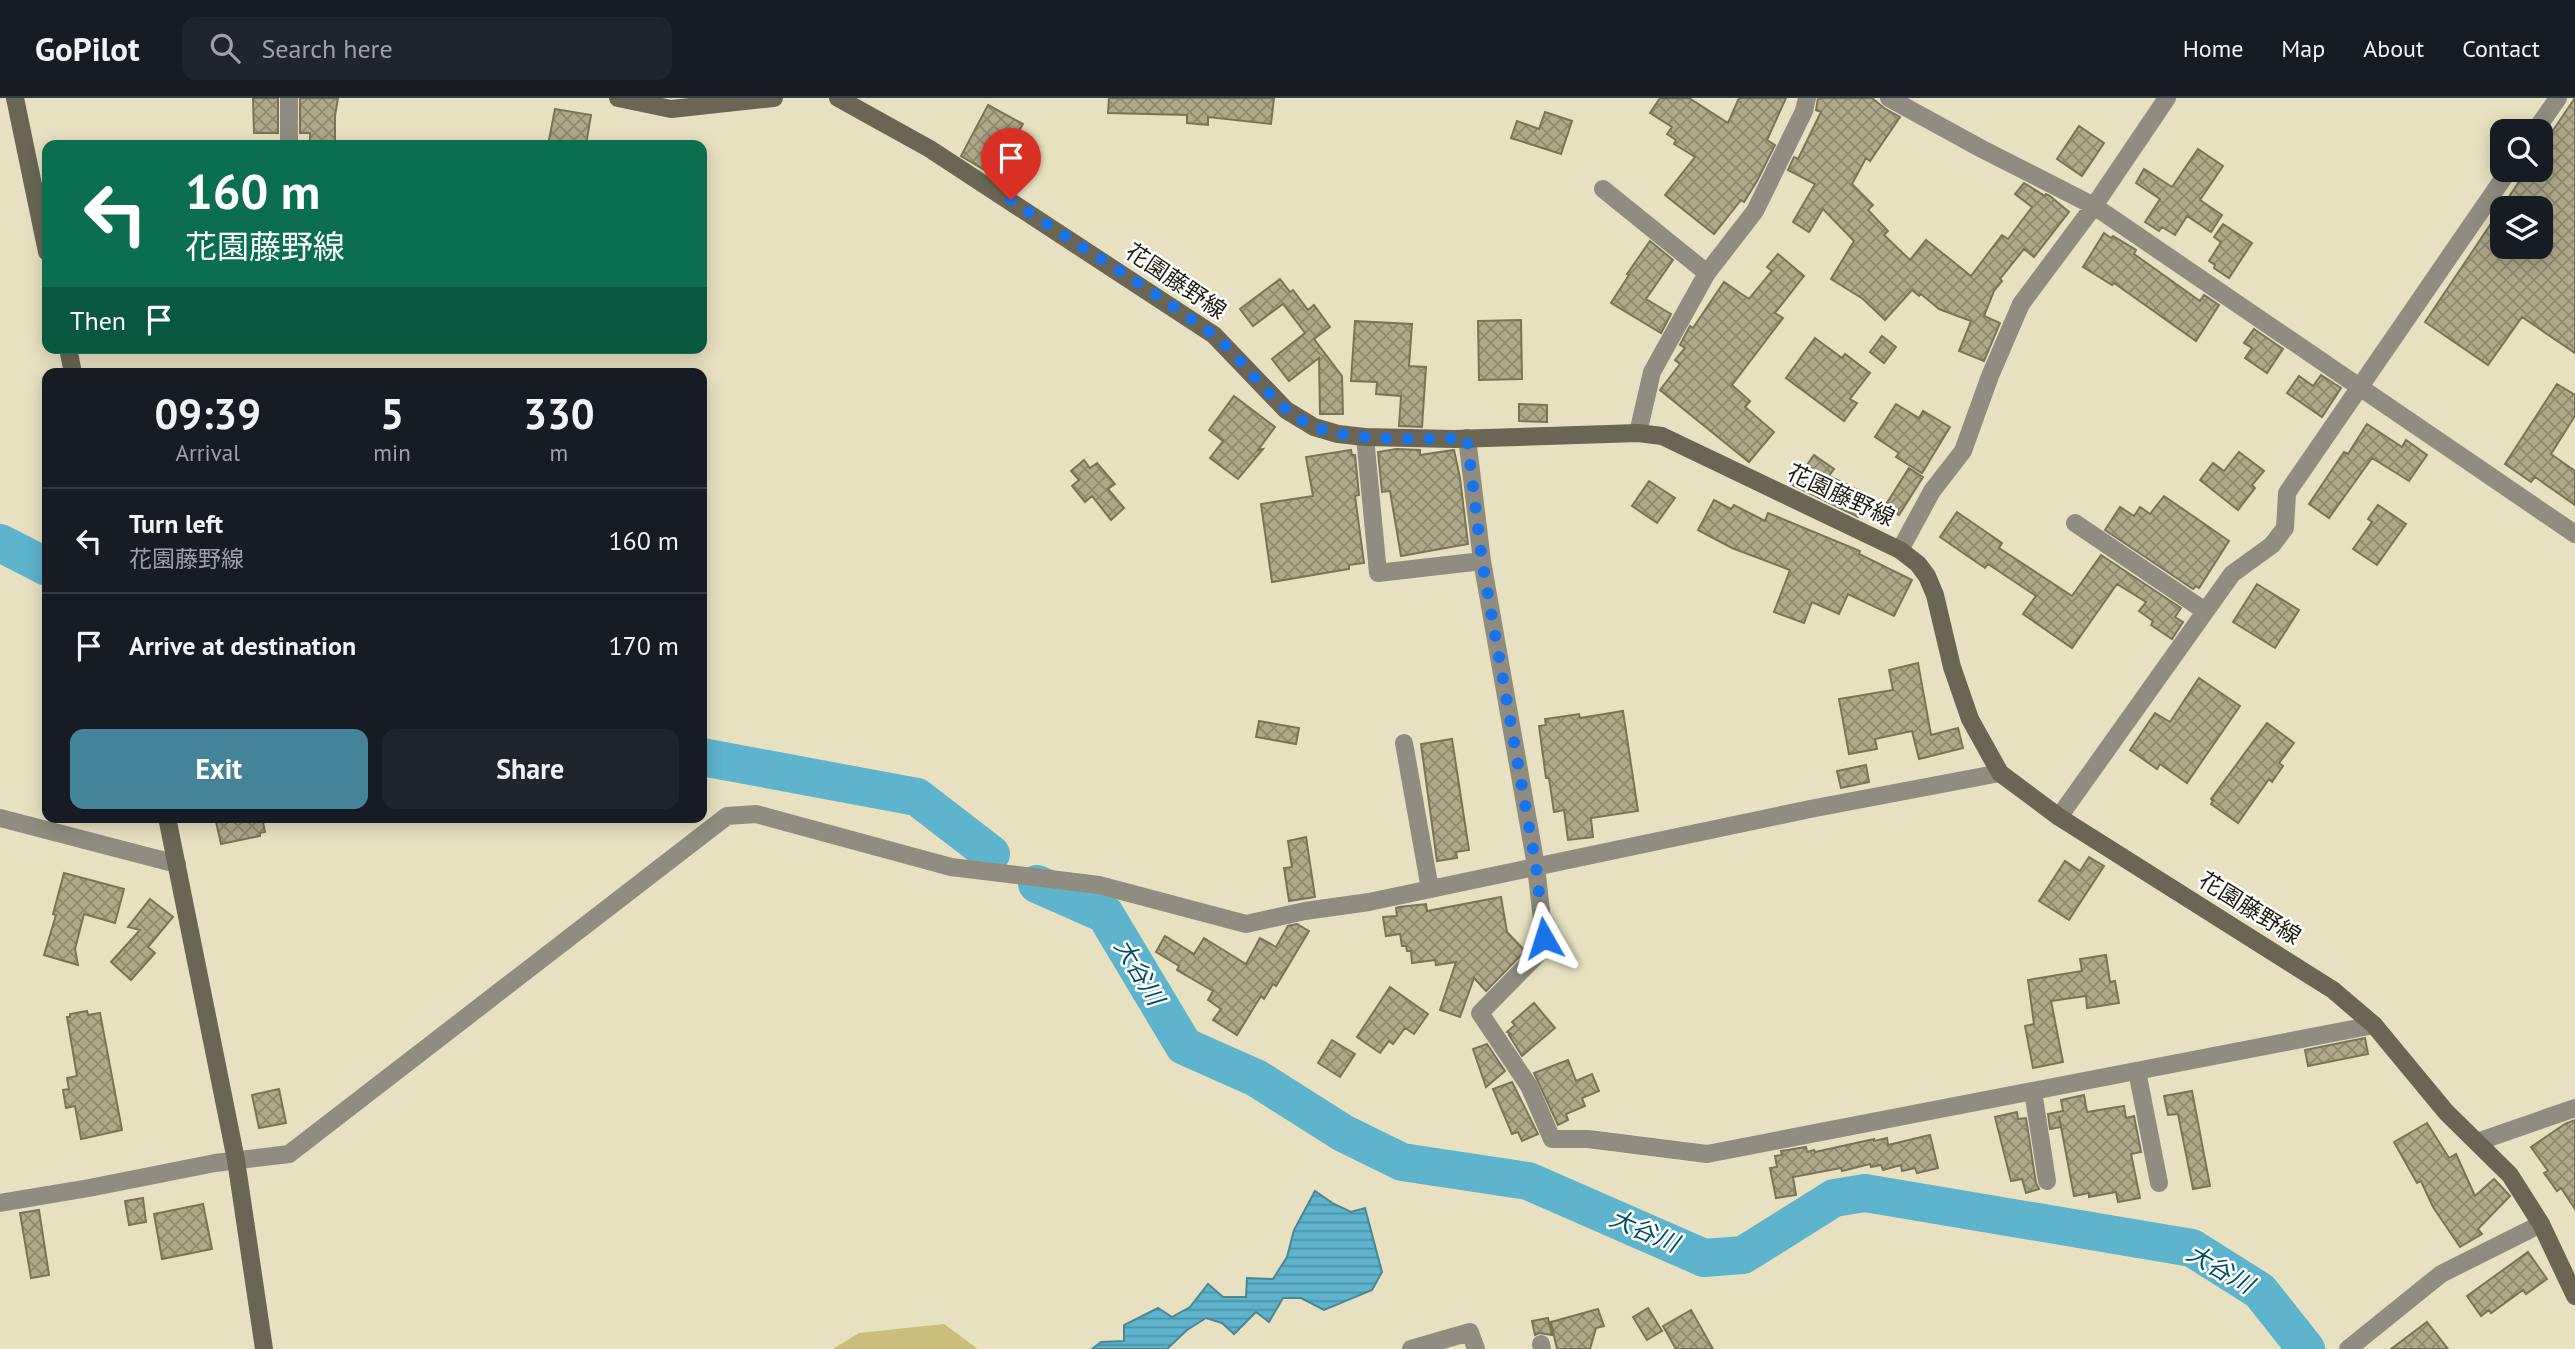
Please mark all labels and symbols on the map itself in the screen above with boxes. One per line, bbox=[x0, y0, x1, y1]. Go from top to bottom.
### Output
pin bbox=[981, 128, 1041, 200]
street label: 花園藤野線 bbox=[1121, 236, 1232, 325]
street label: 花園藤野線 bbox=[1783, 457, 1899, 532]
street label: 花園藤野線 bbox=[2194, 865, 2307, 950]
position arrow bbox=[1507, 901, 1581, 975]
water label: 大谷川 bbox=[1108, 933, 1173, 1013]
water label: 大谷川 bbox=[1605, 1202, 1686, 1260]
water label: 大谷川 bbox=[2181, 1237, 2262, 1301]

